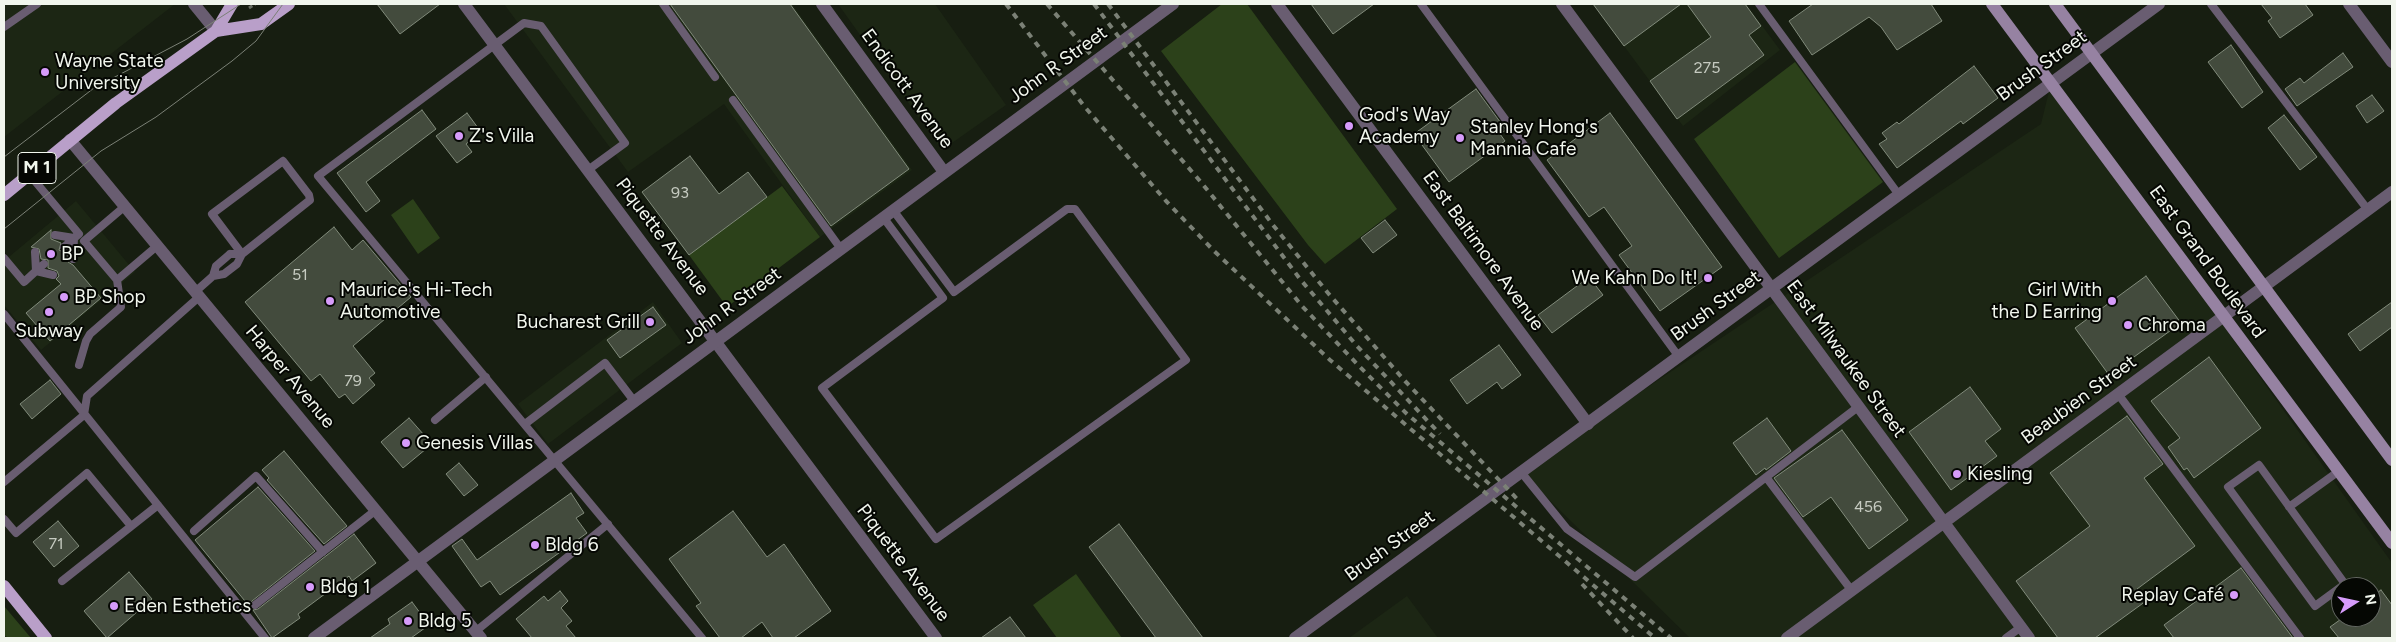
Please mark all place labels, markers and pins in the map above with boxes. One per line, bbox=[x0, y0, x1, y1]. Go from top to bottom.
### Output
place label: Wayne State University bbox=[55, 50, 164, 94]
marker: Wayne State University bbox=[39, 66, 51, 78]
place label: God's Way Academy bbox=[1359, 104, 1450, 148]
place label: Stanley Hong's Mannia Cafe bbox=[1470, 116, 1598, 160]
marker: God's Way Academy bbox=[1343, 120, 1355, 132]
place label: Z's Villa bbox=[469, 125, 534, 147]
marker: Z's Villa bbox=[453, 130, 465, 142]
marker: Stanley Hong's Mannia Cafe bbox=[1454, 132, 1466, 144]
place label: BP bbox=[61, 243, 84, 265]
marker: BP bbox=[45, 248, 57, 260]
place label: We Kahn Do It! bbox=[1572, 267, 1698, 289]
marker: We Kahn Do It! bbox=[1702, 272, 1714, 284]
place label: Maurice's Hi-Tech Automotive bbox=[340, 279, 492, 323]
place label: Girl With the D Earring bbox=[1991, 279, 2102, 323]
place label: BP Shop bbox=[74, 286, 146, 308]
marker: BP Shop bbox=[58, 291, 70, 303]
marker: Maurice's Hi-Tech Automotive bbox=[324, 295, 336, 307]
marker: Girl With the D Earring bbox=[2106, 295, 2118, 307]
marker: Subway bbox=[43, 306, 55, 318]
place label: Bucharest Grill bbox=[516, 311, 640, 333]
place label: Chroma bbox=[2138, 314, 2206, 336]
marker: Bucharest Grill bbox=[644, 316, 656, 328]
marker: Chroma bbox=[2122, 319, 2134, 331]
place label: Subway bbox=[15, 320, 83, 342]
place label: Genesis Villas bbox=[416, 432, 533, 454]
marker: Genesis Villas bbox=[400, 437, 412, 449]
place label: Kiesling bbox=[1967, 463, 2033, 485]
marker: Kiesling bbox=[1951, 468, 1963, 480]
place label: Bldg 6 bbox=[545, 534, 599, 556]
marker: Bldg 6 bbox=[529, 539, 541, 551]
place label: Bldg 1 bbox=[320, 576, 371, 598]
marker: Bldg 1 bbox=[304, 581, 316, 593]
place label: Replay Café bbox=[2121, 584, 2224, 606]
marker: Replay Café bbox=[2228, 589, 2240, 601]
place label: Eden Esthetics bbox=[124, 595, 251, 617]
marker: Eden Esthetics bbox=[108, 600, 120, 612]
place label: Bldg 5 bbox=[418, 610, 472, 632]
marker: Bldg 5 bbox=[402, 615, 414, 627]

